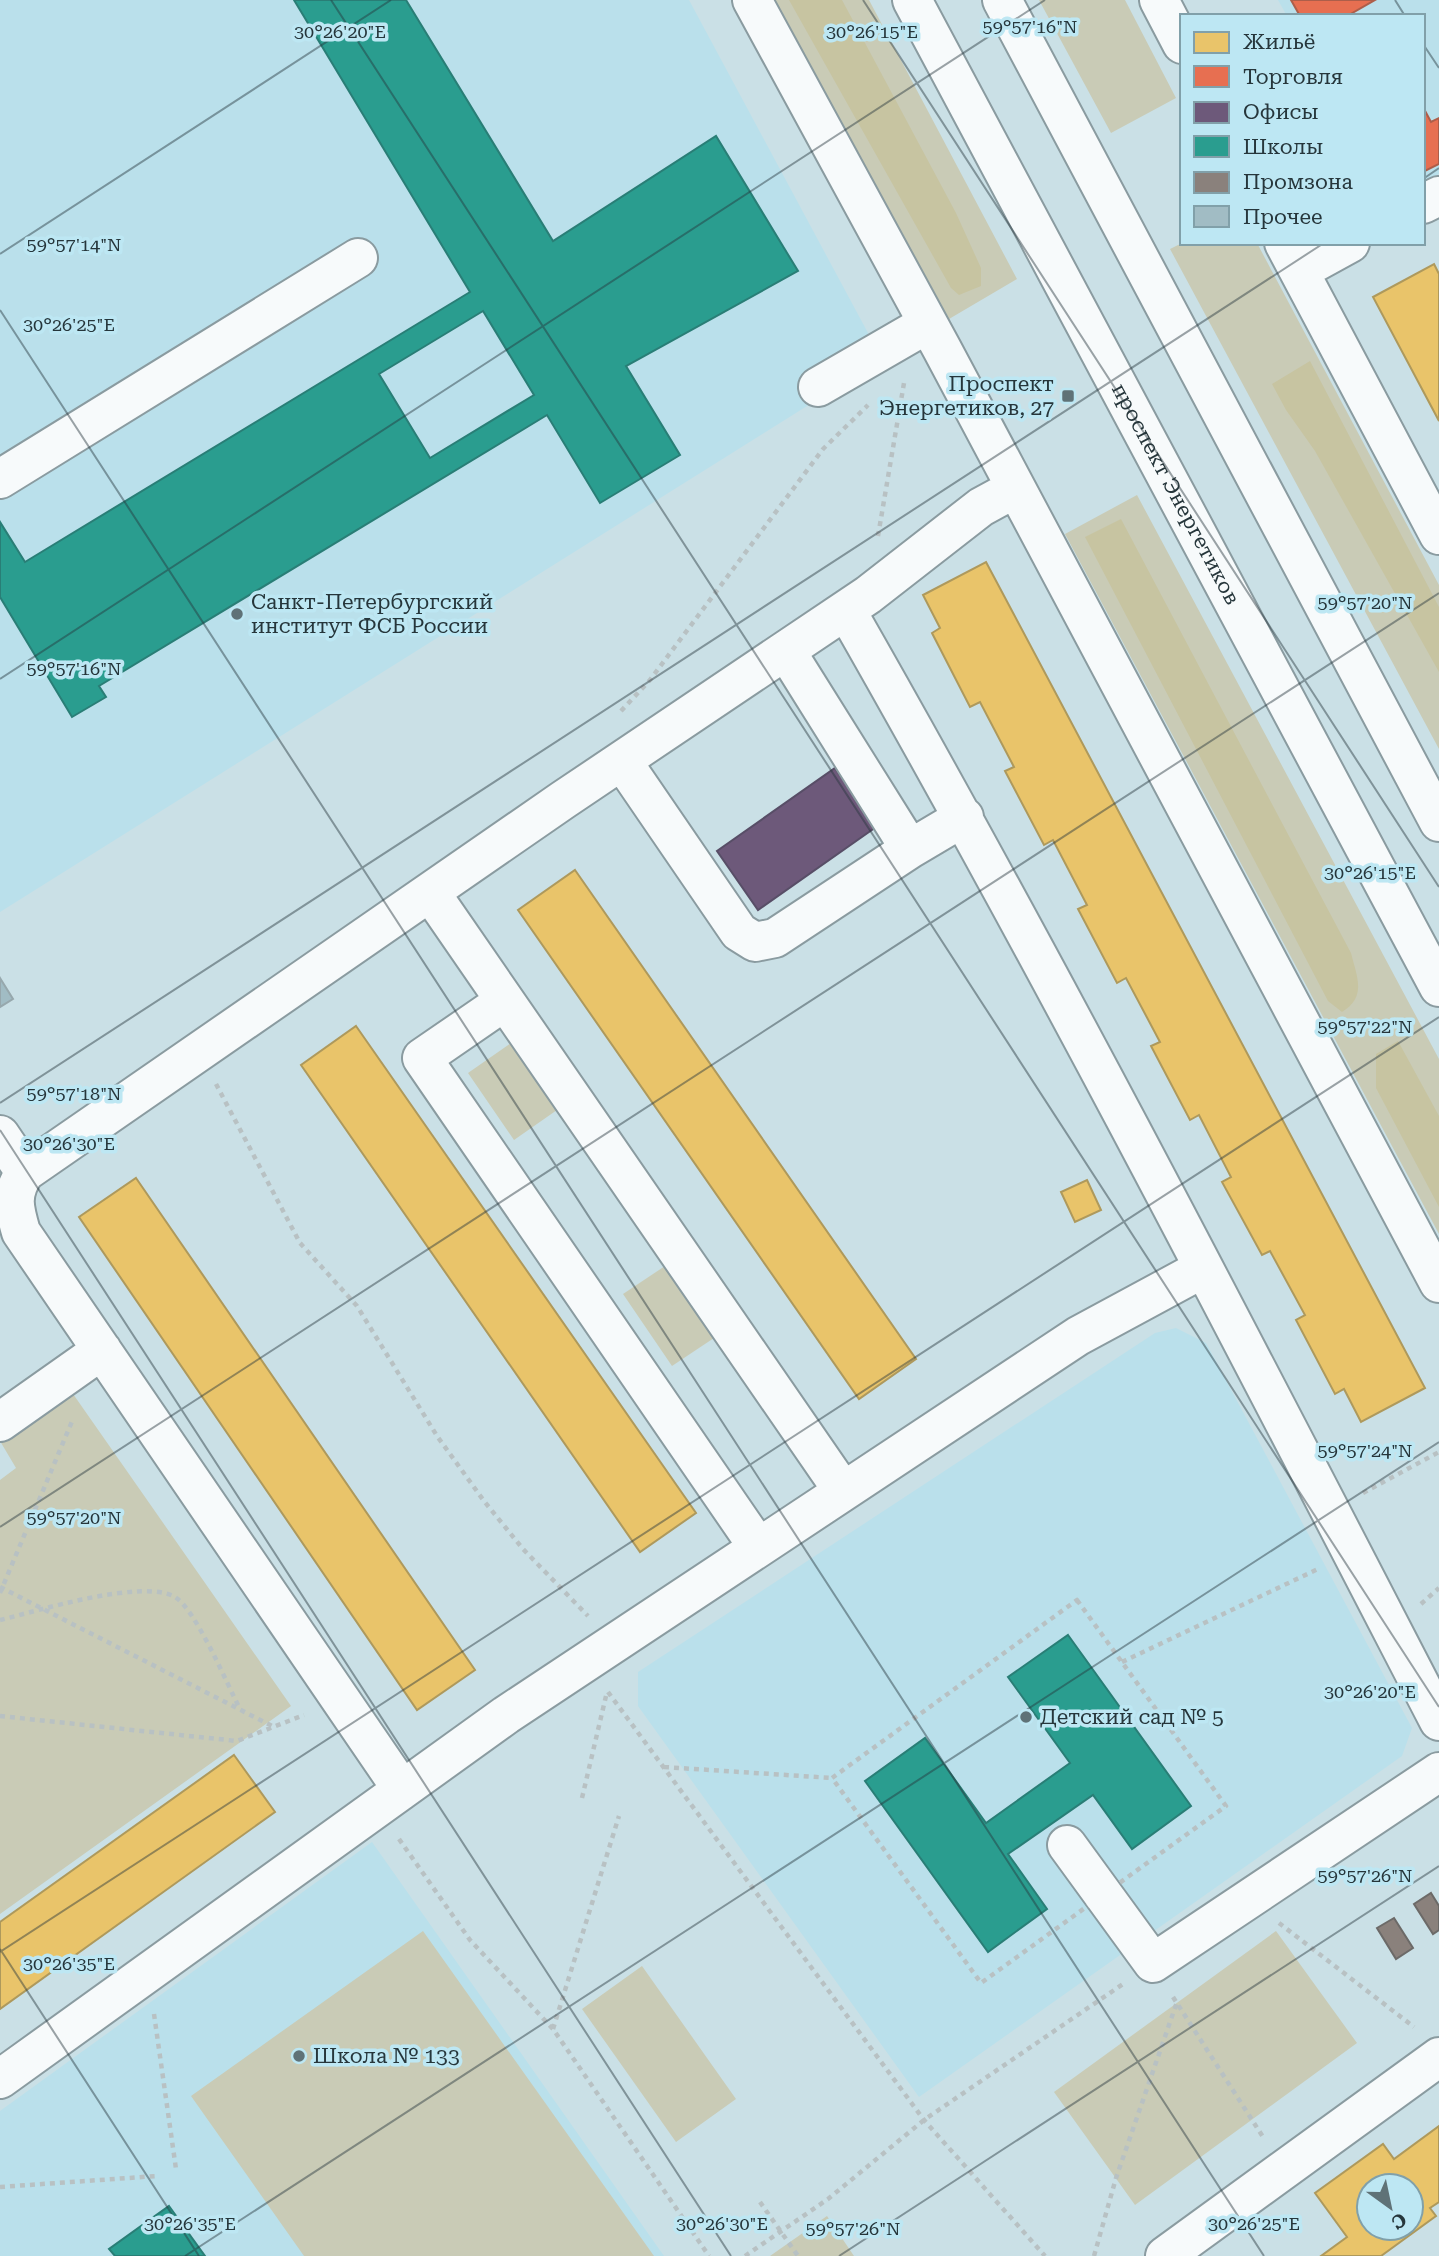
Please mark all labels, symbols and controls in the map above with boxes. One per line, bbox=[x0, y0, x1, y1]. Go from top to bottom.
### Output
legend bbox=[1180, 14, 1425, 245]
text: 59°57'16"N bbox=[983, 16, 1077, 37]
text: 30°26'20"E bbox=[294, 21, 386, 42]
text: 30°26'15"E bbox=[826, 21, 918, 42]
text: Жильё bbox=[1243, 30, 1315, 54]
text: Торговля bbox=[1243, 65, 1343, 89]
text: Офисы bbox=[1243, 100, 1318, 124]
text: Школы bbox=[1243, 135, 1323, 159]
text: Промзона bbox=[1243, 170, 1353, 194]
text: Прочее bbox=[1243, 205, 1323, 229]
text: 59°57'14"N bbox=[27, 234, 121, 255]
text: 30°26'25"E bbox=[23, 314, 115, 335]
place label: Проспект Энергетиков, 27 bbox=[879, 372, 1054, 420]
street label: проспект Энергетиков bbox=[1107, 379, 1245, 609]
marker: Проспект Энергетиков, 27 bbox=[1060, 388, 1076, 404]
place label: Санкт-Петербургский институт ФСБ России bbox=[251, 590, 493, 638]
text: 59°57'20"N bbox=[1318, 592, 1412, 613]
marker: Санкт-Петербургский институт ФСБ России bbox=[229, 606, 245, 622]
text: 59°57'16"N bbox=[27, 658, 121, 679]
text: 30°26'15"E bbox=[1324, 862, 1416, 883]
text: 59°57'22"N bbox=[1318, 1016, 1412, 1037]
text: 59°57'18"N bbox=[27, 1083, 121, 1104]
text: 30°26'30"E bbox=[23, 1133, 115, 1154]
text: 59°57'24"N bbox=[1318, 1440, 1412, 1461]
text: 59°57'20"N bbox=[27, 1507, 121, 1528]
text: 30°26'20"E bbox=[1324, 1681, 1416, 1702]
place label: Детский сад № 5 bbox=[1040, 1705, 1224, 1729]
marker: Детский сад № 5 bbox=[1018, 1709, 1034, 1725]
text: 59°57'26"N bbox=[1318, 1865, 1412, 1886]
text: 30°26'35"E bbox=[23, 1953, 115, 1974]
place label: Школа № 133 bbox=[313, 2044, 460, 2068]
marker: Школа № 133 bbox=[291, 2048, 307, 2064]
north arrow bbox=[1355, 2172, 1425, 2242]
text: С bbox=[1387, 2208, 1411, 2234]
text: 30°26'35"E bbox=[144, 2213, 236, 2234]
text: 30°26'30"E bbox=[676, 2213, 768, 2234]
text: 30°26'25"E bbox=[1208, 2213, 1300, 2234]
text: 59°57'26"N bbox=[806, 2218, 900, 2239]

